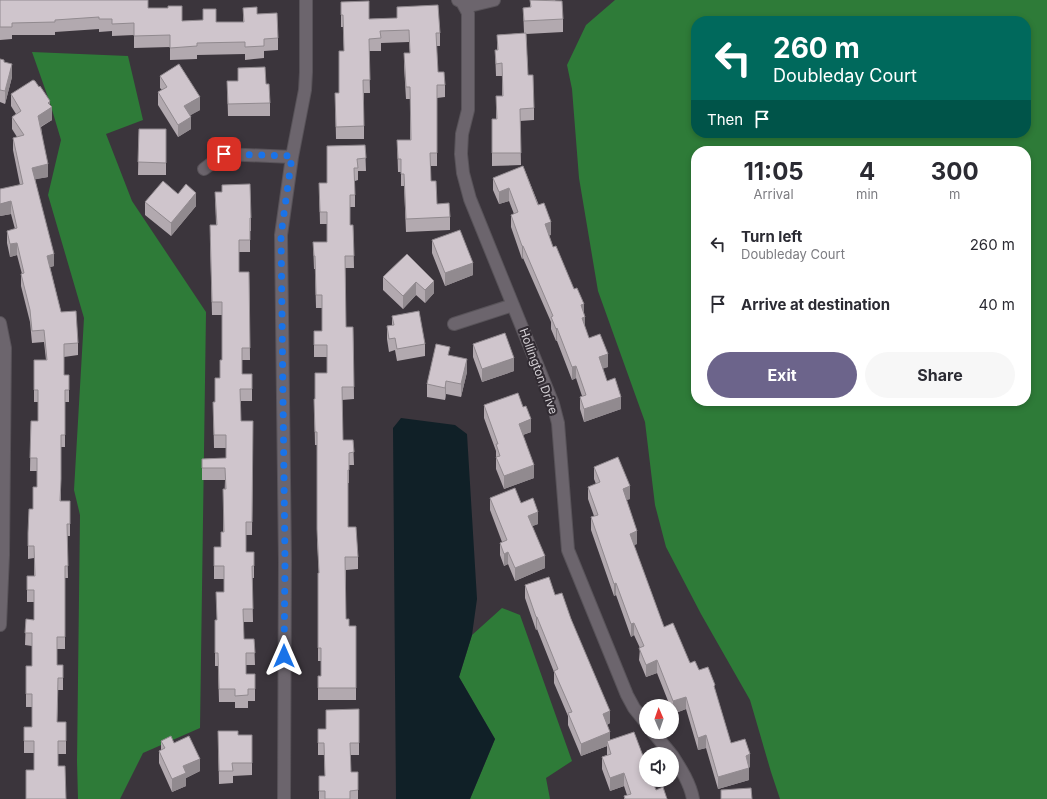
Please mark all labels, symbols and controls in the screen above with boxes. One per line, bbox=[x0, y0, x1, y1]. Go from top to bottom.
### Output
text: 260 m bbox=[773, 31, 860, 65]
icon: left bbox=[707, 32, 759, 84]
text: Doubleday Court bbox=[773, 65, 917, 86]
icon: arrive bbox=[751, 108, 773, 130]
text: Then bbox=[707, 110, 743, 129]
pin bbox=[207, 137, 241, 171]
icon: arrive bbox=[213, 143, 235, 165]
text: 11:05 bbox=[743, 157, 804, 186]
text: 4 bbox=[859, 157, 875, 186]
text: 300 bbox=[931, 157, 979, 186]
text: Arrival bbox=[754, 186, 794, 202]
text: min bbox=[856, 186, 878, 202]
text: m bbox=[949, 186, 960, 202]
text: Turn left bbox=[741, 227, 802, 246]
icon: left bbox=[707, 233, 729, 255]
text: 260 m bbox=[970, 235, 1015, 254]
text: Doubleday Court bbox=[741, 246, 845, 262]
icon: arrive bbox=[707, 293, 729, 315]
text: Arrive at destination bbox=[741, 295, 890, 314]
text: 40 m bbox=[978, 295, 1015, 314]
street label: Hollington Drive bbox=[516, 326, 562, 416]
button: Exit bbox=[707, 352, 857, 398]
button: Share bbox=[865, 352, 1015, 398]
position arrow bbox=[263, 635, 305, 677]
north arrow bbox=[639, 699, 679, 739]
map controls bbox=[639, 699, 679, 787]
button: sound bbox=[639, 747, 679, 787]

